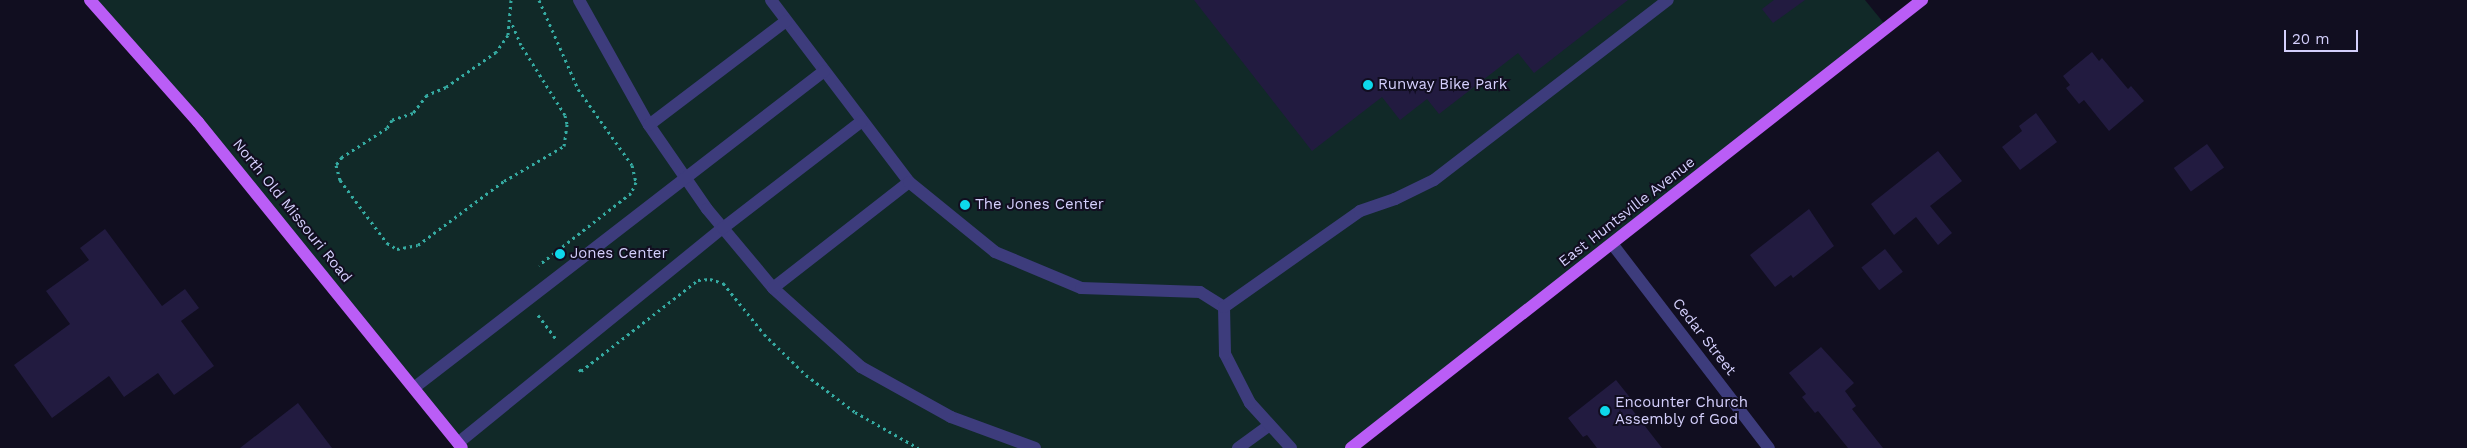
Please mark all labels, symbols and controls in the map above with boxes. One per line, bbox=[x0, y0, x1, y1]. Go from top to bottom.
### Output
scale bar bbox=[2287, 20, 2361, 52]
text: 20 m bbox=[2292, 30, 2330, 48]
place label: Runway Bike Park bbox=[1378, 76, 1508, 94]
marker: Runway Bike Park bbox=[1362, 79, 1374, 91]
street label: North Old Missouri Road bbox=[229, 136, 355, 286]
street label: East Huntsville Avenue bbox=[1555, 153, 1699, 271]
place label: The Jones Center bbox=[975, 196, 1104, 214]
marker: The Jones Center bbox=[959, 199, 971, 211]
place label: Jones Center bbox=[570, 245, 668, 263]
marker: Jones Center bbox=[554, 248, 566, 260]
street label: Cedar Street bbox=[1668, 295, 1740, 379]
place label: Encounter Church Assembly of God bbox=[1615, 393, 1748, 428]
marker: Encounter Church Assembly of God bbox=[1599, 405, 1611, 417]

